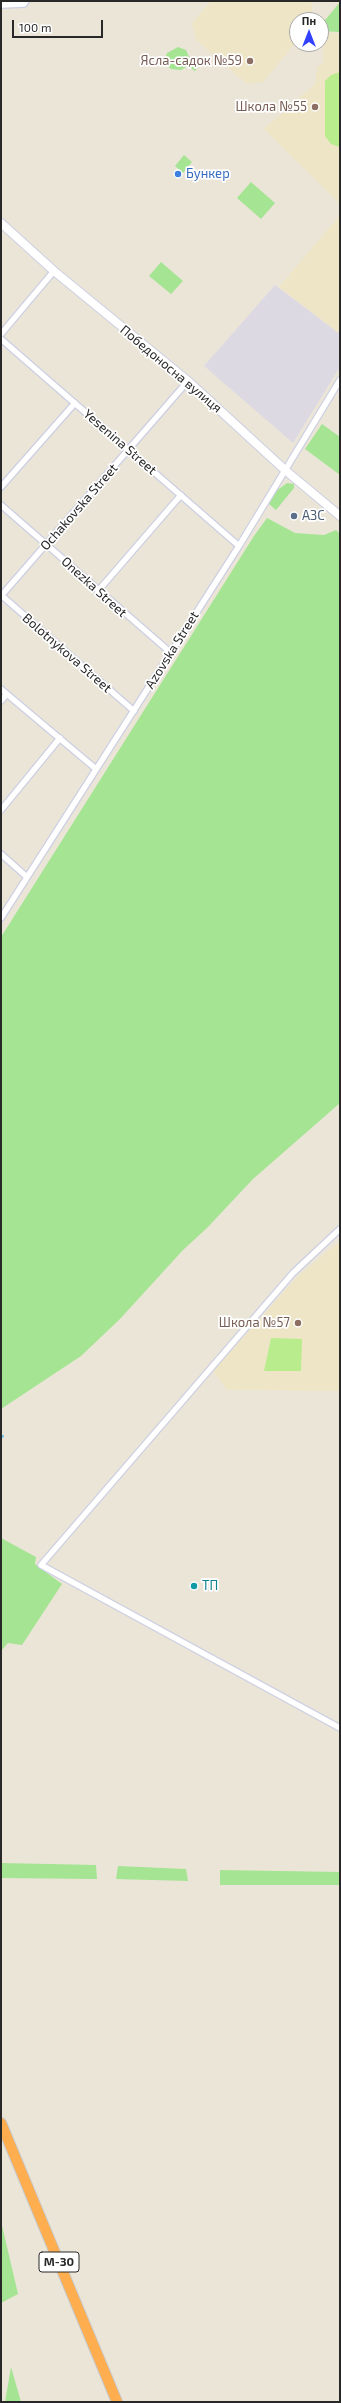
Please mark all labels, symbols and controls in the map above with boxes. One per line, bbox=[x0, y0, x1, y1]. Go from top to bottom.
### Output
scale bar bbox=[14, 12, 105, 38]
north arrow bbox=[289, 12, 329, 52]
text: Пн bbox=[302, 14, 316, 27]
text: 100 m bbox=[19, 20, 51, 34]
place label: Ясла-садок №59 bbox=[141, 53, 242, 69]
marker: Ясла-садок №59 bbox=[245, 56, 255, 66]
place label: Школа №55 bbox=[235, 99, 307, 115]
marker: Школа №55 bbox=[310, 102, 320, 112]
place label: Бункер bbox=[186, 166, 230, 182]
marker: Бункер bbox=[173, 169, 183, 179]
street label: Победоносна вулиця bbox=[117, 322, 225, 416]
street label: Yesenina Street bbox=[80, 406, 160, 478]
street label: Ochakovska Street bbox=[37, 460, 121, 554]
place label: АЗС bbox=[302, 508, 325, 524]
marker: АЗС bbox=[289, 511, 299, 521]
street label: Onezka Street bbox=[58, 554, 130, 620]
street label: Azovska Street bbox=[142, 608, 202, 692]
street label: Bolotnykova Street bbox=[19, 610, 115, 696]
place label: Школа №57 bbox=[219, 1315, 290, 1331]
marker: Школа №57 bbox=[293, 1318, 303, 1328]
place label: ТП bbox=[202, 1578, 218, 1594]
marker: ТП bbox=[189, 1581, 199, 1591]
road number: М-30 bbox=[39, 2252, 79, 2272]

